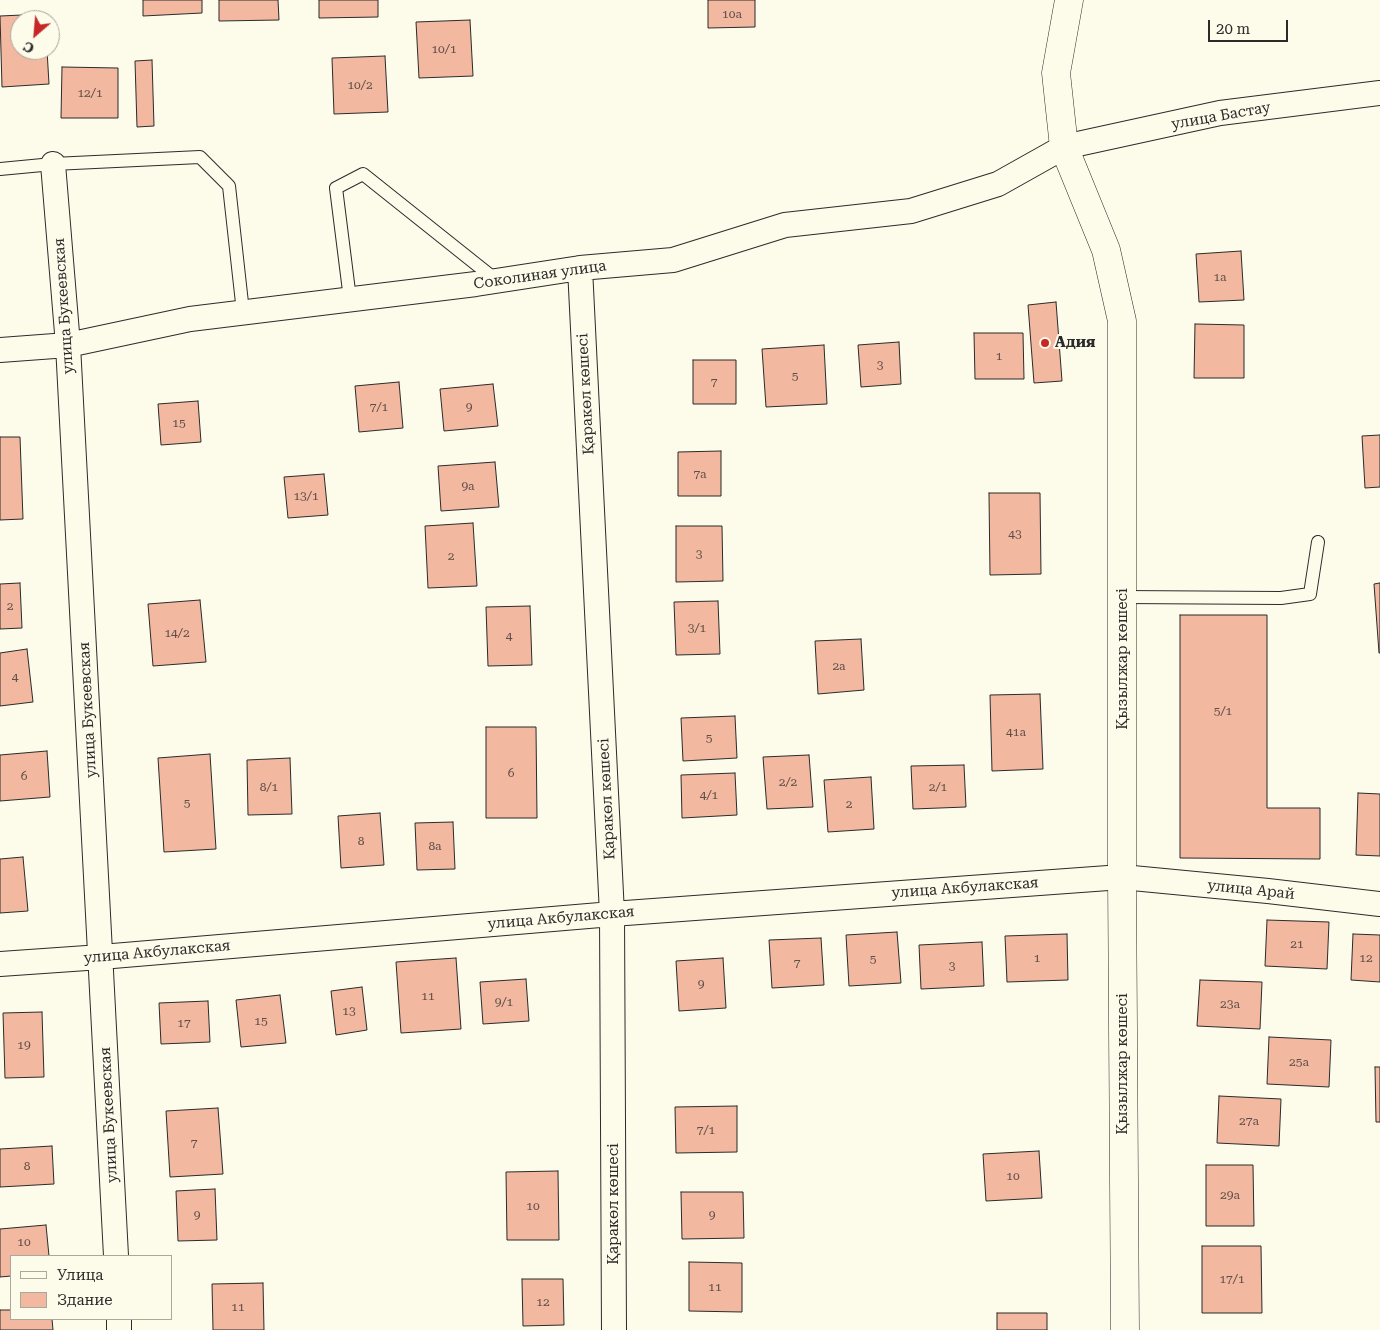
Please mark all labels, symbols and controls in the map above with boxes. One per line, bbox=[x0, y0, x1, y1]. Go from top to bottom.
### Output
house number: 10а bbox=[722, 7, 742, 21]
north arrow bbox=[10, 10, 60, 60]
scale bar bbox=[1210, 10, 1290, 42]
text: 20 m bbox=[1216, 20, 1250, 38]
text: С bbox=[21, 38, 37, 57]
house number: 10/1 bbox=[431, 42, 457, 56]
house number: 10/2 bbox=[347, 78, 373, 92]
house number: 12/1 bbox=[77, 86, 103, 100]
street label: улица Бастау bbox=[1170, 98, 1272, 134]
street label: улица Букеевская bbox=[50, 237, 78, 375]
street label: Соколиная улица bbox=[472, 257, 608, 293]
house number: 1а bbox=[1213, 270, 1227, 284]
street label: Қаракөл көшесі bbox=[574, 333, 598, 455]
place label: Адия bbox=[1055, 334, 1095, 352]
marker: Адия bbox=[1039, 337, 1051, 349]
house number: 1 bbox=[996, 349, 1002, 363]
house number: 3 bbox=[877, 358, 883, 372]
house number: 5 bbox=[792, 369, 798, 383]
house number: 7 bbox=[711, 375, 717, 389]
house number: 7/1 bbox=[370, 400, 388, 414]
house number: 9 bbox=[466, 400, 472, 414]
house number: 15 bbox=[172, 416, 186, 430]
house number: 7а bbox=[693, 467, 707, 481]
house number: 9а bbox=[461, 479, 475, 493]
house number: 13/1 bbox=[293, 489, 319, 503]
house number: 43 bbox=[1008, 527, 1022, 541]
house number: 3 bbox=[696, 547, 702, 561]
house number: 2 bbox=[448, 549, 454, 563]
street label: Қызылжар көшесі bbox=[1114, 588, 1132, 730]
house number: 2 bbox=[7, 599, 13, 613]
house number: 3/1 bbox=[688, 621, 706, 635]
house number: 14/2 bbox=[164, 626, 190, 640]
house number: 4 bbox=[506, 629, 512, 643]
street label: улица Букеевская bbox=[75, 642, 101, 778]
house number: 2а bbox=[832, 659, 846, 673]
house number: 4 bbox=[12, 670, 18, 684]
house number: 5/1 bbox=[1214, 704, 1232, 718]
house number: 41а bbox=[1006, 725, 1026, 739]
house number: 5 bbox=[706, 731, 712, 745]
street label: Қаракөл көшесі bbox=[595, 738, 619, 860]
house number: 6 bbox=[508, 766, 514, 780]
house number: 6 bbox=[21, 769, 27, 783]
house number: 2/2 bbox=[779, 775, 797, 789]
house number: 8/1 bbox=[260, 780, 278, 794]
house number: 2/1 bbox=[929, 780, 947, 794]
house number: 4/1 bbox=[700, 788, 718, 802]
house number: 5 bbox=[184, 796, 190, 810]
house number: 2 bbox=[846, 797, 852, 811]
house number: 8 bbox=[358, 834, 364, 848]
house number: 8а bbox=[428, 839, 442, 853]
street label: улица Акбулакская bbox=[891, 874, 1039, 902]
street label: улица Арай bbox=[1206, 876, 1296, 904]
street label: улица Акбулакская bbox=[487, 903, 635, 933]
street label: улица Акбулакская bbox=[83, 937, 231, 967]
house number: 21 bbox=[1290, 937, 1304, 951]
house number: 1 bbox=[1034, 951, 1040, 965]
house number: 12 bbox=[1359, 951, 1373, 965]
house number: 5 bbox=[870, 952, 876, 966]
house number: 7 bbox=[794, 956, 800, 970]
house number: 3 bbox=[949, 959, 955, 973]
house number: 9 bbox=[698, 977, 704, 991]
house number: 11 bbox=[421, 989, 435, 1003]
street label: Қызылжар көшесі bbox=[1114, 993, 1132, 1135]
house number: 9/1 bbox=[495, 995, 513, 1009]
house number: 23а bbox=[1220, 997, 1240, 1011]
house number: 13 bbox=[342, 1004, 356, 1018]
house number: 15 bbox=[254, 1014, 268, 1028]
house number: 17 bbox=[177, 1016, 191, 1030]
house number: 19 bbox=[17, 1038, 31, 1052]
street label: улица Букеевская bbox=[96, 1047, 122, 1183]
house number: 25а bbox=[1289, 1055, 1309, 1069]
house number: 27а bbox=[1239, 1114, 1259, 1128]
house number: 7/1 bbox=[697, 1123, 715, 1137]
house number: 7 bbox=[191, 1136, 197, 1150]
street label: Қаракөл көшесі bbox=[605, 1143, 623, 1265]
house number: 8 bbox=[24, 1159, 30, 1173]
house number: 10 bbox=[1006, 1169, 1020, 1183]
house number: 29а bbox=[1220, 1188, 1240, 1202]
house number: 10 bbox=[526, 1199, 540, 1213]
house number: 9 bbox=[194, 1208, 200, 1222]
house number: 9 bbox=[709, 1208, 715, 1222]
house number: 10 bbox=[17, 1235, 31, 1249]
legend bbox=[10, 1255, 172, 1320]
text: Улица bbox=[57, 1266, 103, 1284]
house number: 17/1 bbox=[1219, 1272, 1245, 1286]
house number: 11 bbox=[708, 1280, 722, 1294]
text: Здание bbox=[57, 1291, 113, 1309]
house number: 12 bbox=[536, 1295, 550, 1309]
house number: 11 bbox=[231, 1300, 245, 1314]

